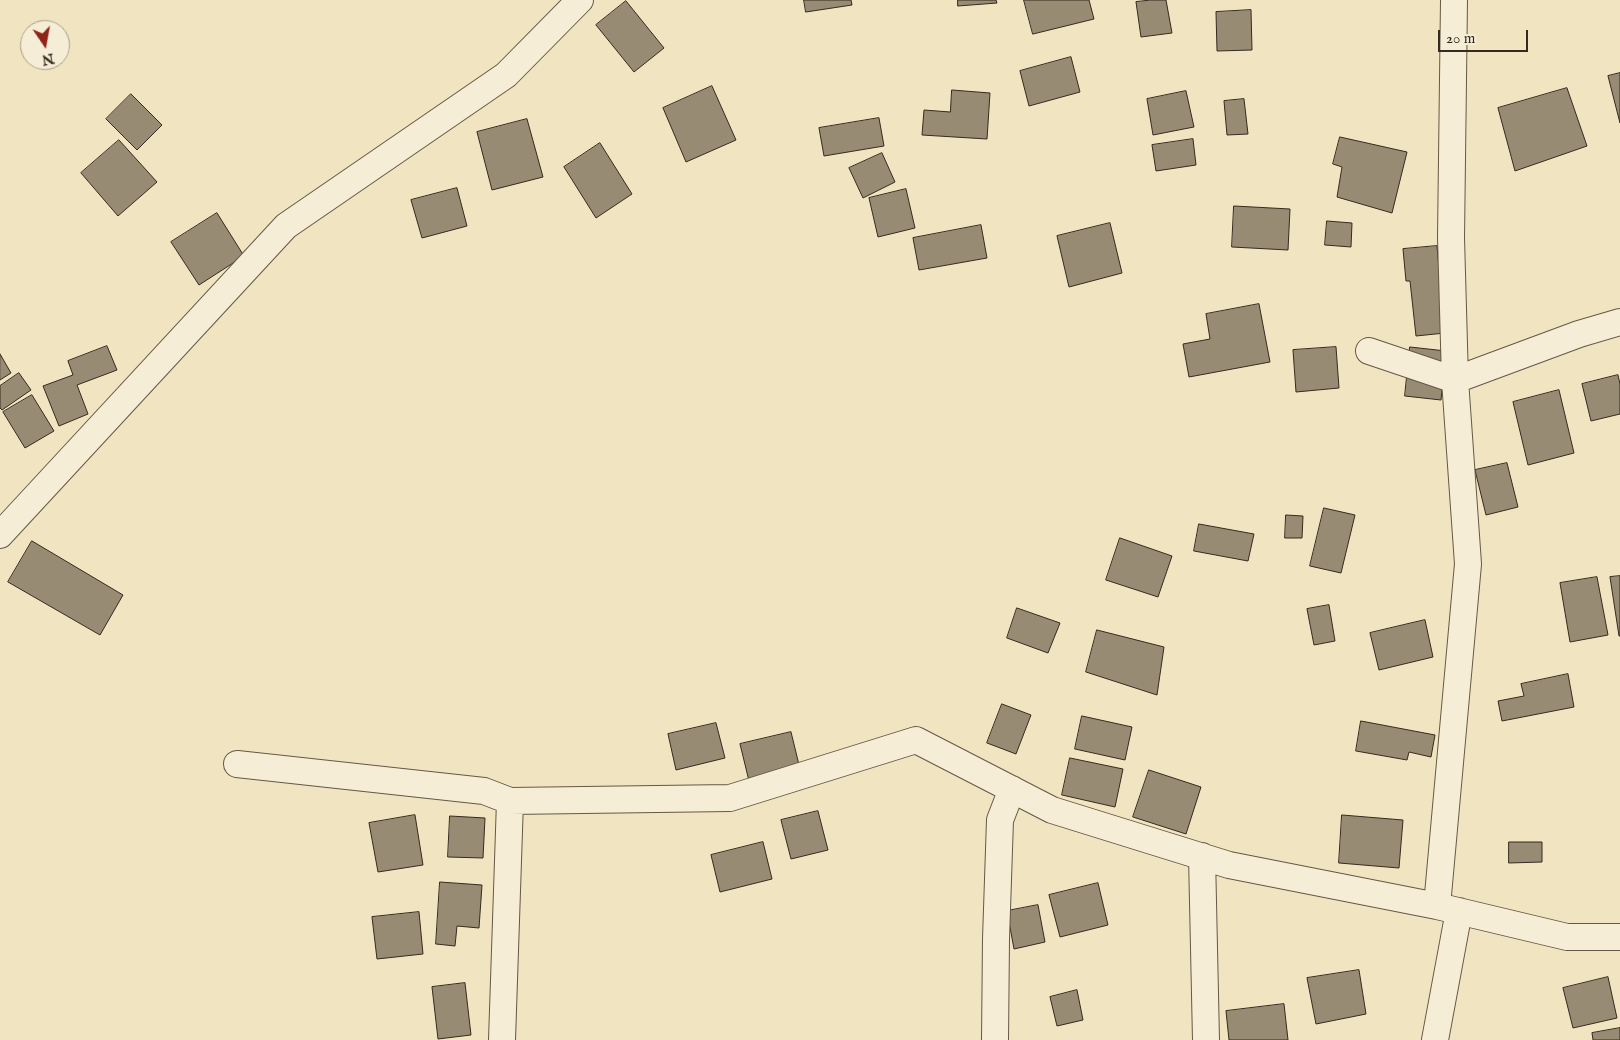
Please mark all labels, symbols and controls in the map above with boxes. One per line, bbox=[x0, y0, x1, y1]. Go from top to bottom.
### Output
north arrow bbox=[20, 20, 70, 70]
scale bar bbox=[1440, 20, 1530, 52]
text: 20 m bbox=[1446, 29, 1475, 48]
text: N bbox=[40, 49, 56, 69]

